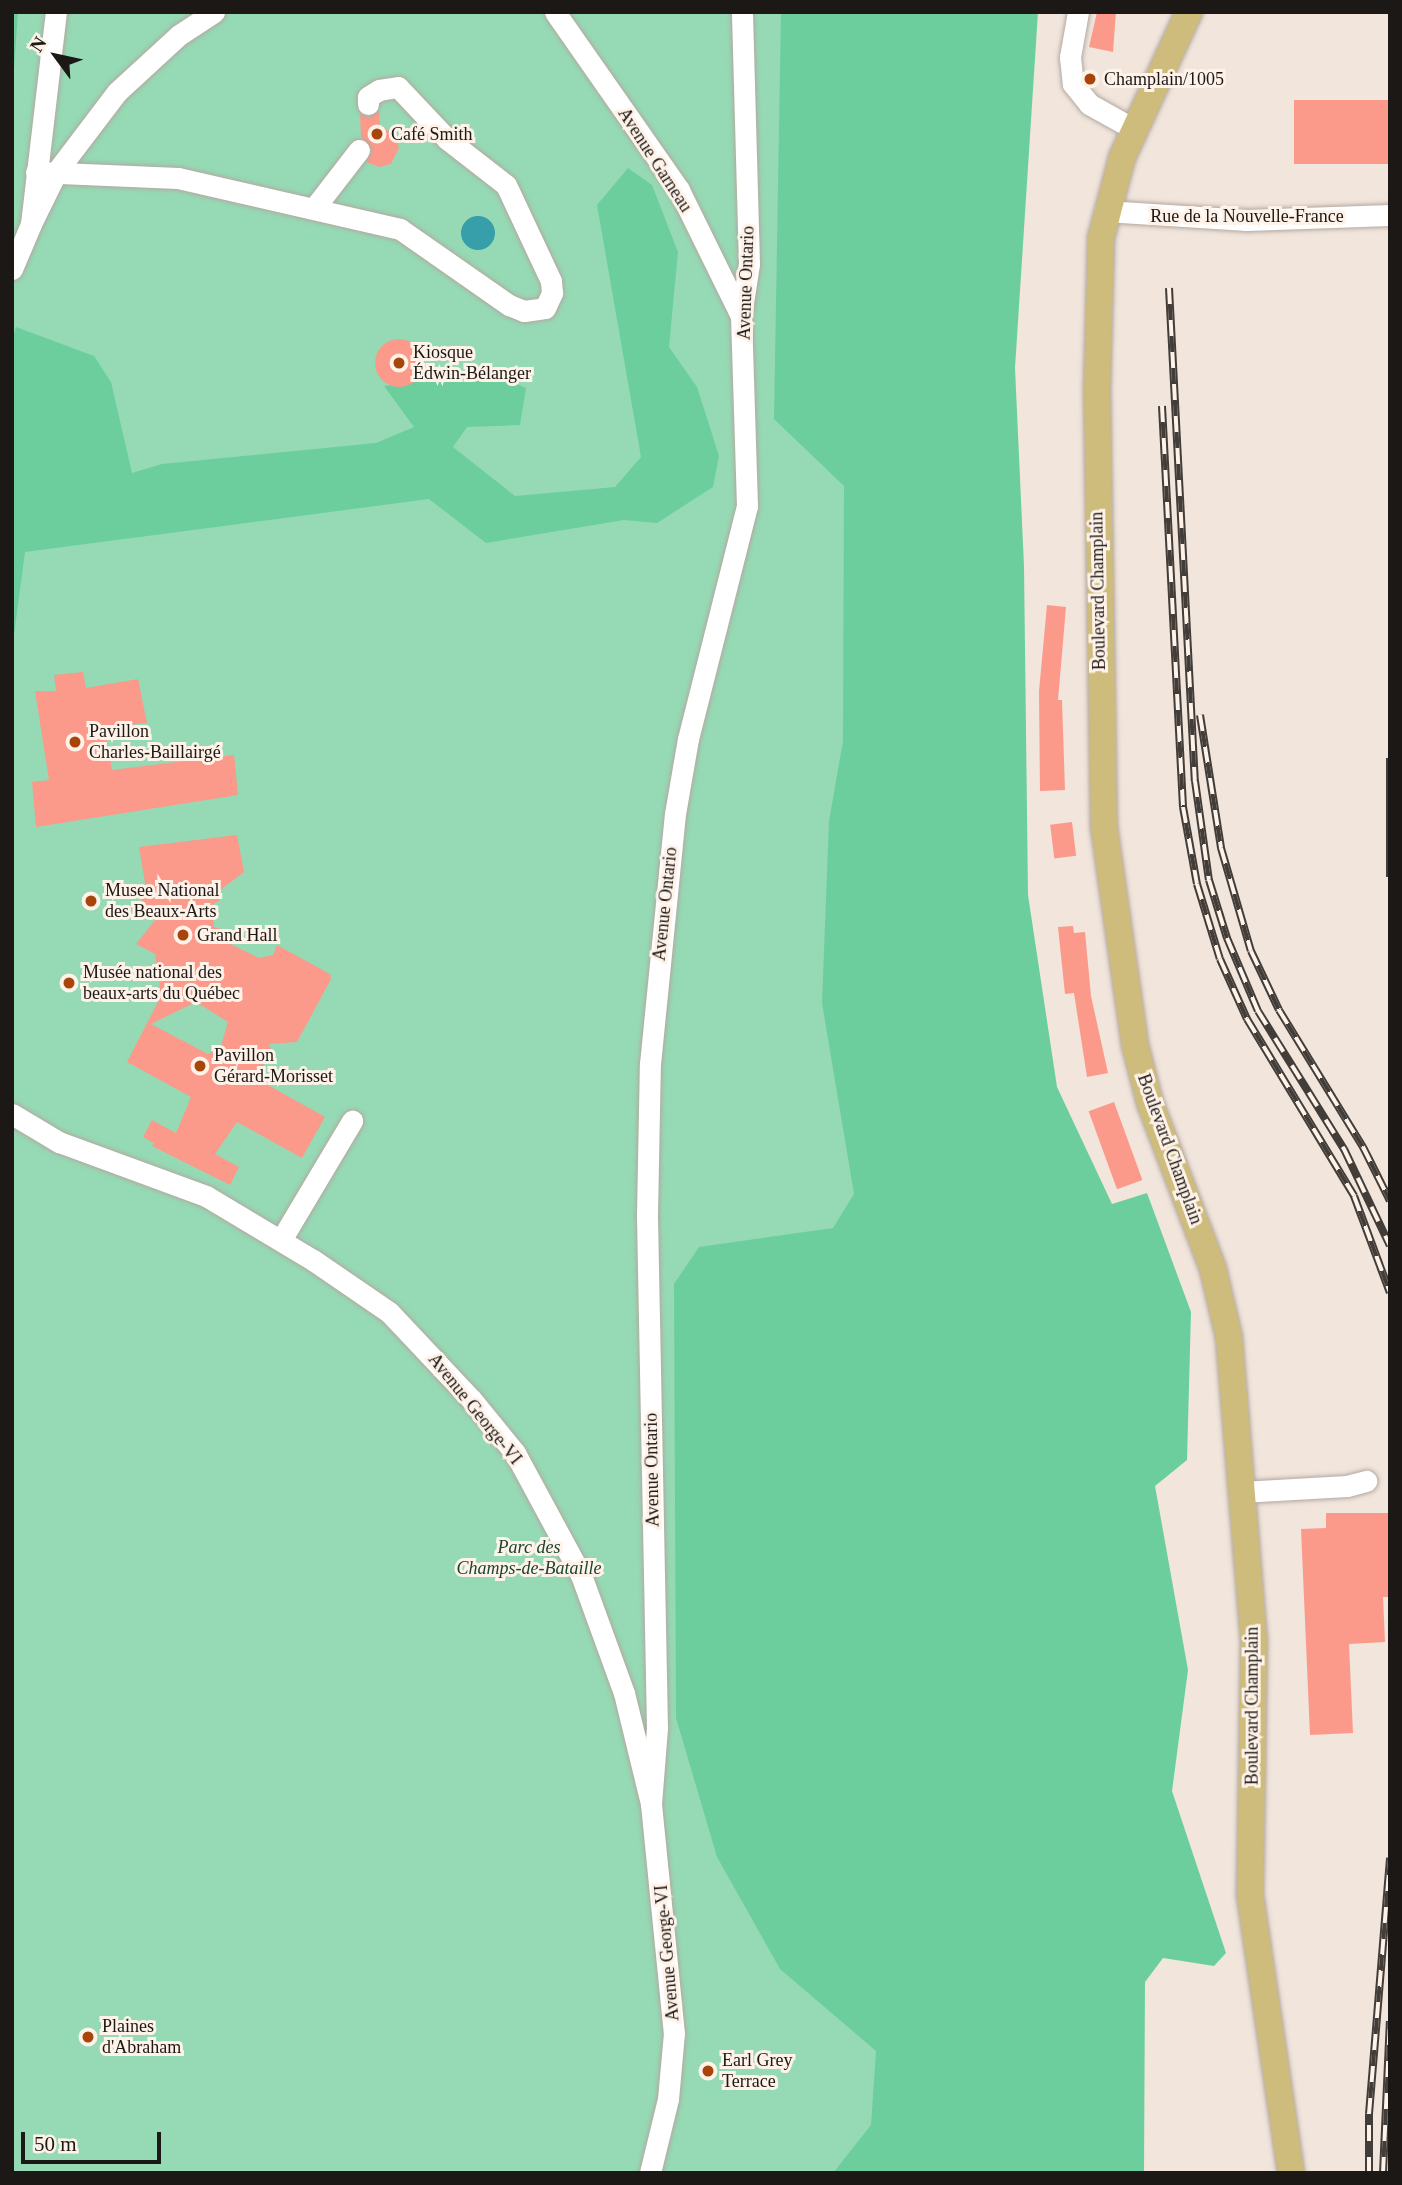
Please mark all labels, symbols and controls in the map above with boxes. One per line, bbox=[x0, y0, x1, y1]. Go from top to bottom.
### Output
north arrow bbox=[21, 21, 91, 91]
text: N bbox=[25, 33, 51, 56]
place label: Champlain/1005 bbox=[1104, 68, 1224, 90]
marker: Champlain/1005 bbox=[1082, 71, 1098, 87]
street label: Avenue Garneau bbox=[613, 104, 697, 216]
place label: Café Smith bbox=[391, 123, 472, 145]
marker: Café Smith bbox=[369, 126, 385, 142]
street label: Rue de la Nouvelle-France bbox=[1150, 205, 1344, 227]
street label: Avenue Ontario bbox=[733, 226, 759, 340]
place label: Kiosque Édwin-Bélanger bbox=[413, 342, 531, 384]
marker: Kiosque Édwin-Bélanger bbox=[391, 355, 407, 371]
street label: Boulevard Champlain bbox=[1086, 512, 1110, 670]
place label: Pavillon Charles-Baillairgé bbox=[89, 721, 221, 764]
marker: Pavillon Charles-Baillairgé bbox=[67, 734, 83, 750]
street label: Avenue Ontario bbox=[648, 846, 682, 962]
place label: Musee National des Beaux-Arts bbox=[105, 880, 219, 922]
marker: Musee National des Beaux-Arts bbox=[83, 893, 99, 909]
place label: Grand Hall bbox=[197, 924, 277, 946]
marker: Grand Hall bbox=[175, 927, 191, 943]
place label: Musée national des beaux-arts du Québec bbox=[83, 962, 240, 1004]
marker: Musée national des beaux-arts du Québec bbox=[61, 975, 77, 991]
place label: Pavillon Gérard-Morisset bbox=[214, 1045, 333, 1088]
marker: Pavillon Gérard-Morisset bbox=[192, 1058, 208, 1074]
street label: Boulevard Champlain bbox=[1133, 1071, 1207, 1227]
street label: Avenue George-VI bbox=[424, 1349, 526, 1469]
street label: Avenue Ontario bbox=[640, 1413, 664, 1527]
park label: Parc des Champs-de-Bataille bbox=[457, 1537, 601, 1580]
street label: Boulevard Champlain bbox=[1241, 1627, 1263, 1785]
street label: Avenue George-VI bbox=[650, 1884, 684, 2022]
place label: Plaines d'Abraham bbox=[102, 2016, 181, 2058]
marker: Plaines d'Abraham bbox=[80, 2029, 96, 2045]
place label: Earl Grey Terrace bbox=[722, 2050, 792, 2092]
marker: Earl Grey Terrace bbox=[700, 2063, 716, 2079]
scale bar bbox=[24, 2118, 164, 2162]
text: 50 m bbox=[34, 2132, 77, 2156]

